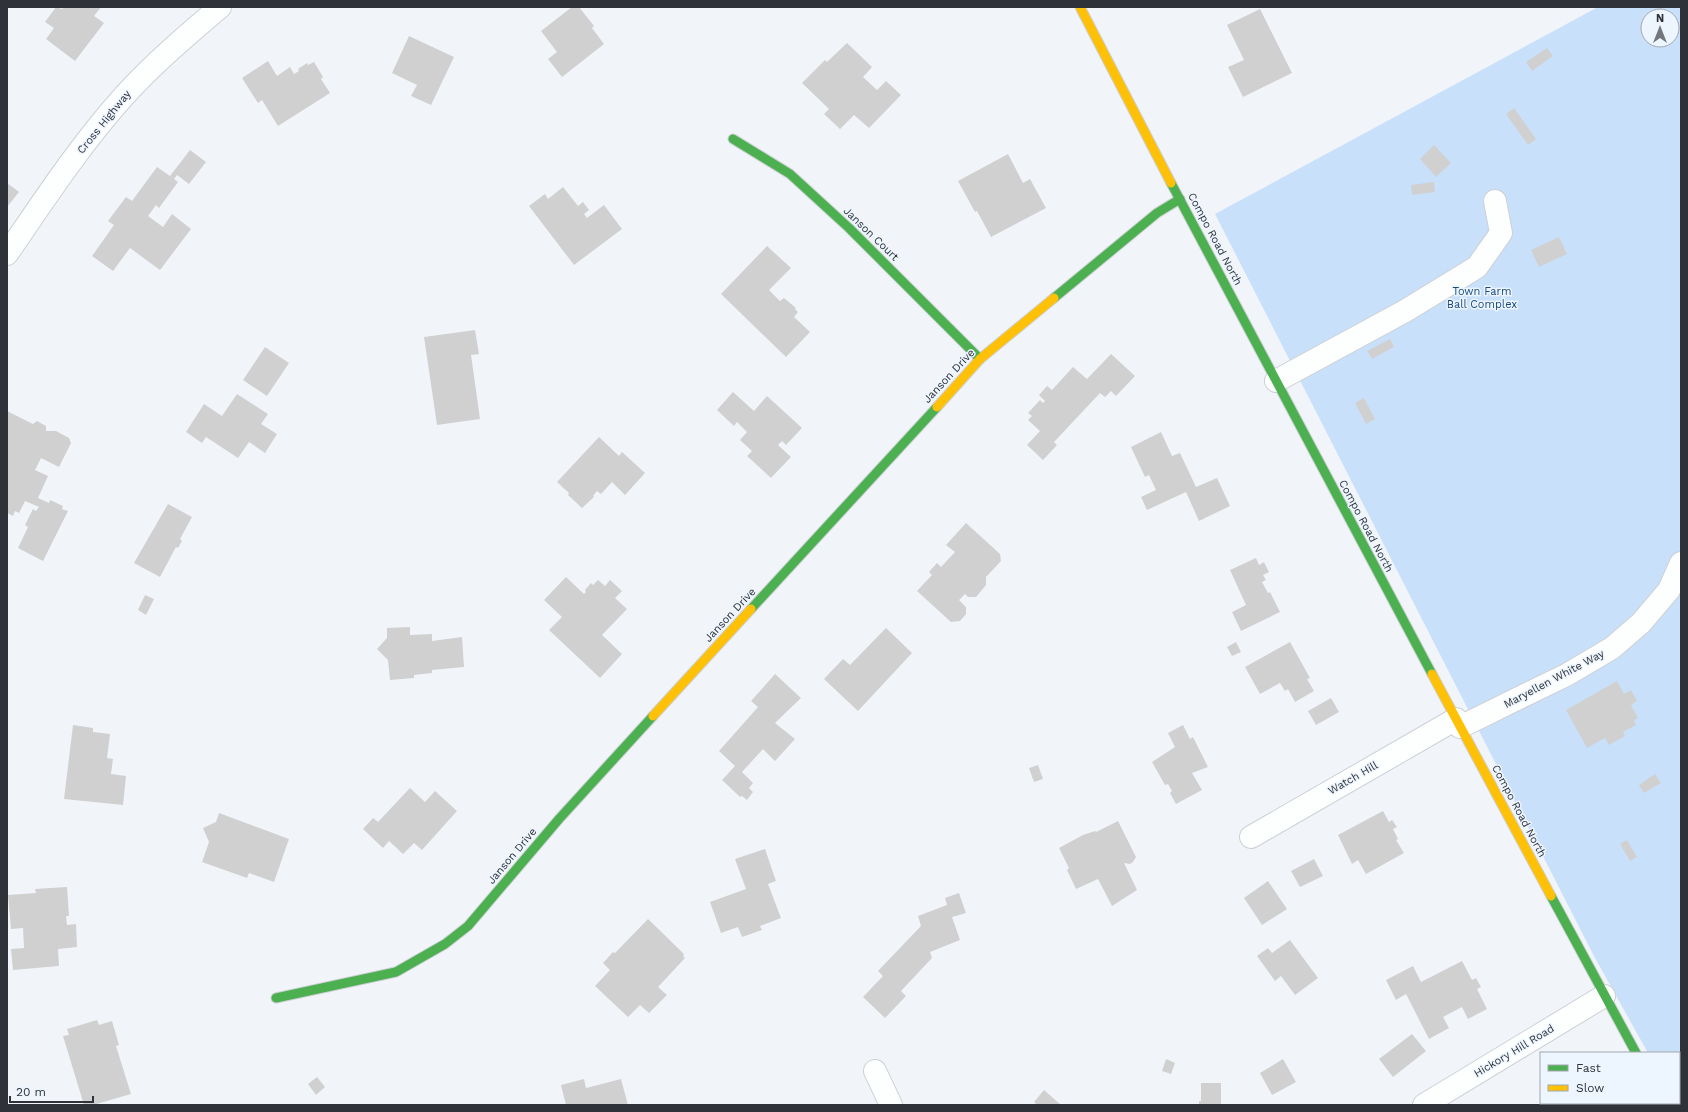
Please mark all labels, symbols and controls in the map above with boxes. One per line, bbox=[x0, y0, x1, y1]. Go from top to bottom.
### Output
north arrow bbox=[1640, 8, 1680, 48]
text: N bbox=[1656, 12, 1664, 25]
street label: Cross Highway bbox=[74, 87, 134, 156]
street label: Compo Road North bbox=[1185, 191, 1245, 287]
street label: Janson Court bbox=[841, 204, 902, 264]
park label: Town Farm Ball Complex bbox=[1447, 285, 1517, 311]
street label: Janson Drive bbox=[921, 346, 977, 406]
street label: Compo Road North bbox=[1336, 478, 1396, 574]
street label: Janson Drive bbox=[702, 585, 758, 645]
street label: Maryellen White Way bbox=[1502, 647, 1607, 711]
street label: Watch Hill bbox=[1326, 758, 1381, 797]
street label: Compo Road North bbox=[1489, 763, 1549, 859]
street label: Janson Drive bbox=[485, 825, 539, 887]
street label: Hickory Hill Road bbox=[1471, 1022, 1557, 1080]
legend bbox=[1540, 1052, 1680, 1104]
text: Fast bbox=[1576, 1061, 1601, 1075]
scale bar bbox=[10, 1078, 93, 1104]
text: Slow bbox=[1576, 1081, 1604, 1095]
text: 20 m bbox=[16, 1085, 46, 1099]

